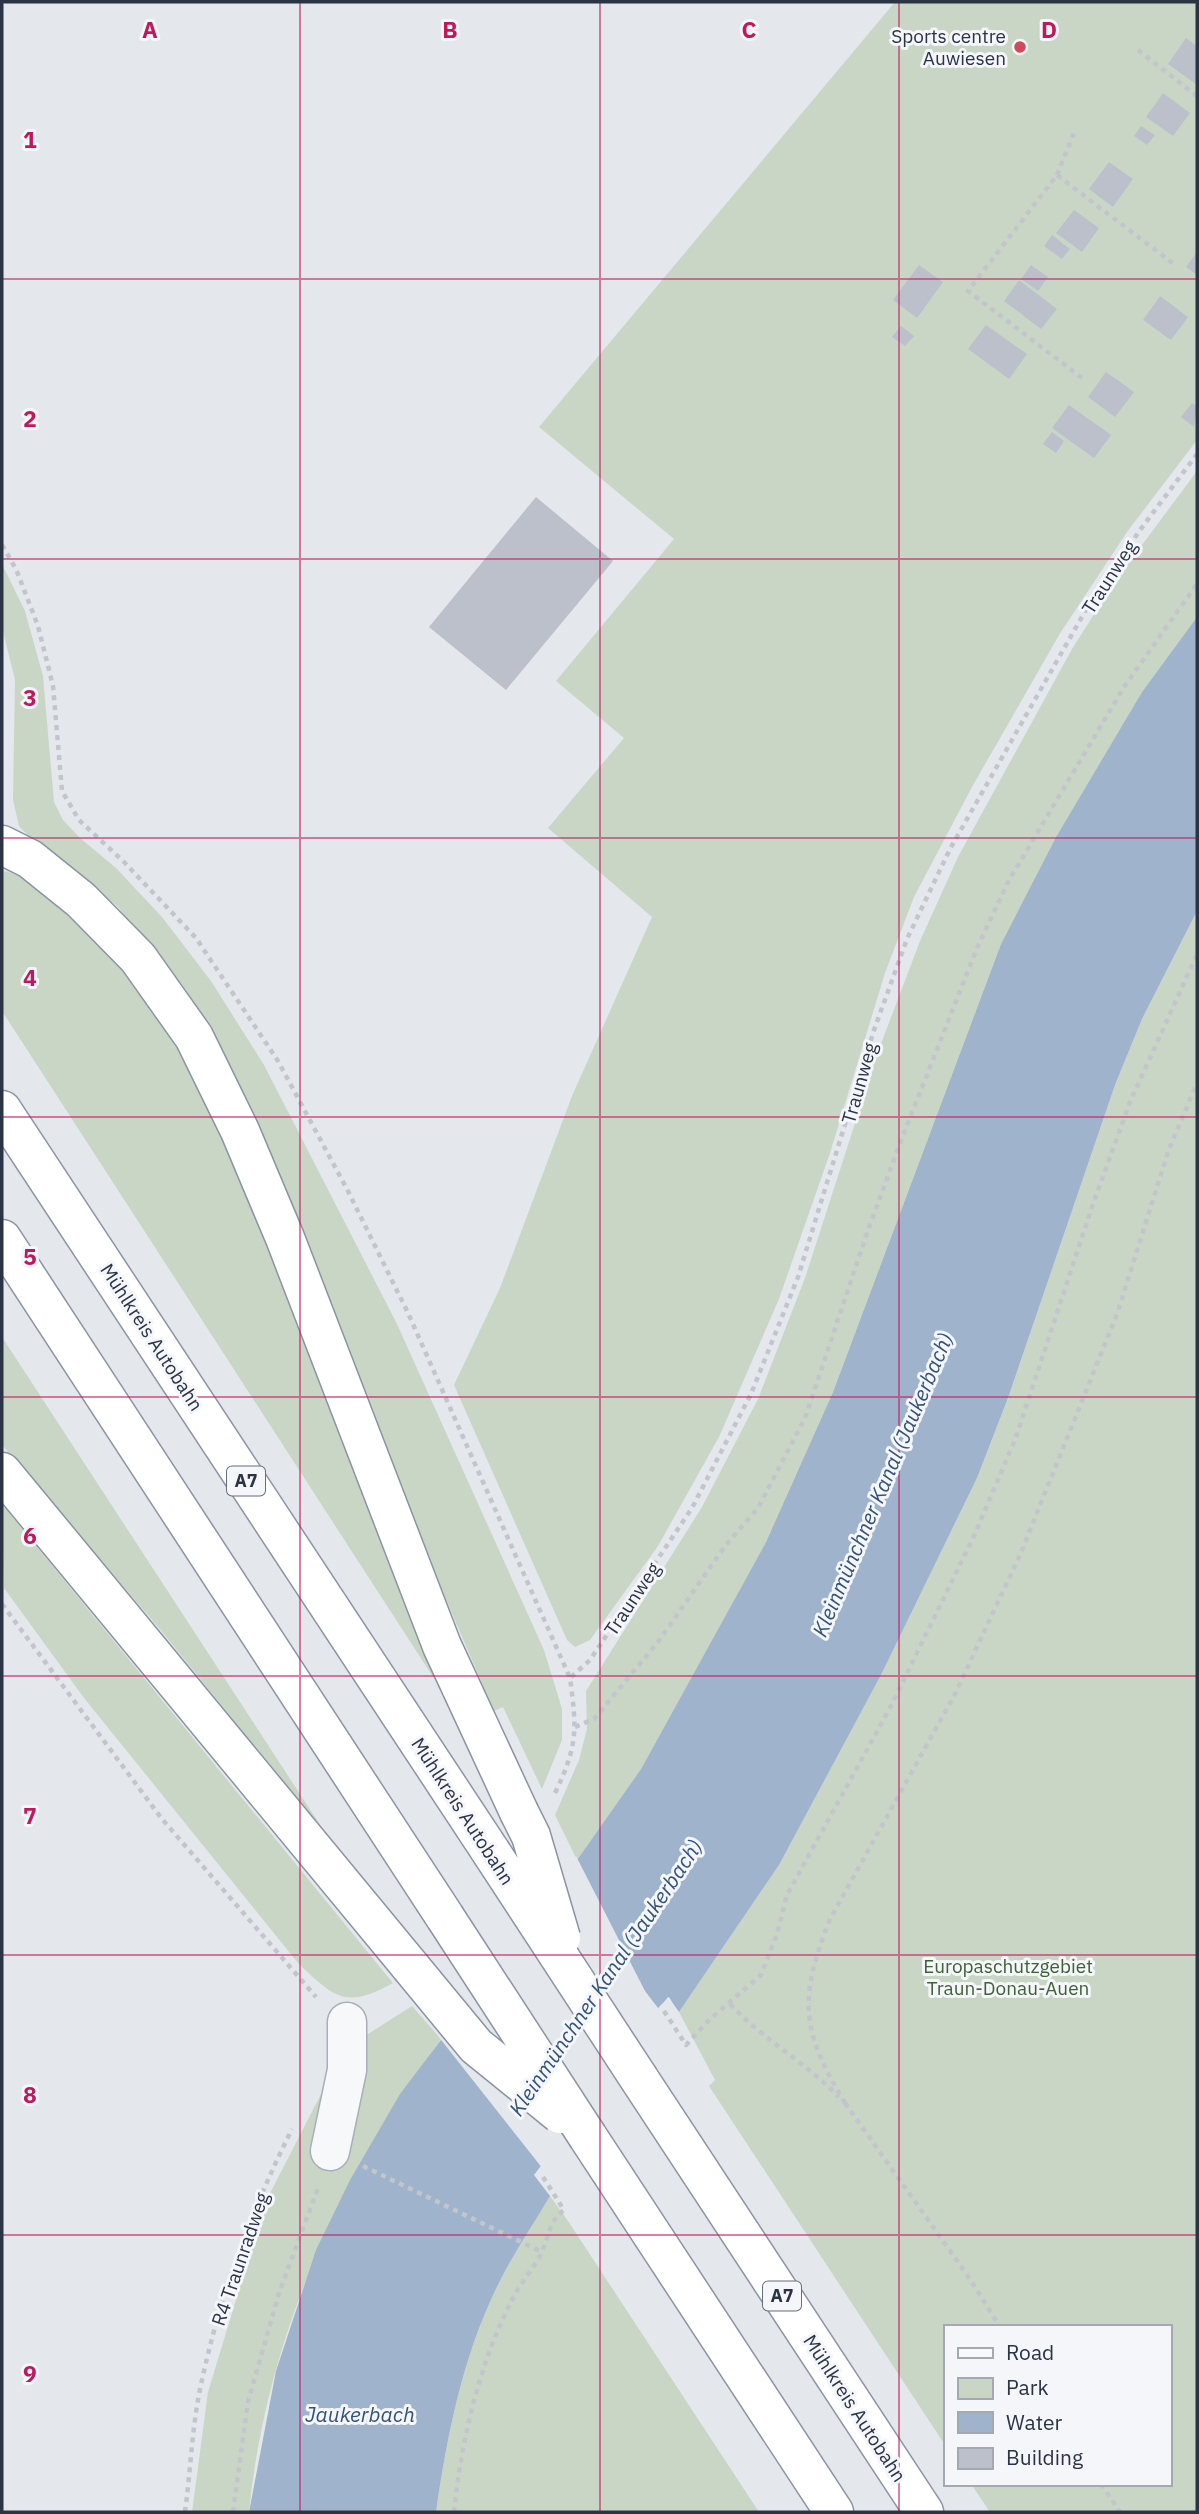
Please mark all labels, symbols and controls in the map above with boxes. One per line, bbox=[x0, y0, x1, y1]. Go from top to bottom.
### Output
text: A bbox=[142, 14, 158, 44]
text: B bbox=[442, 14, 458, 44]
text: C bbox=[742, 14, 757, 44]
text: D bbox=[1041, 14, 1057, 44]
place label: Sports centre Auwiesen bbox=[891, 24, 1006, 70]
marker: Sports centre Auwiesen bbox=[1012, 39, 1028, 55]
text: 1 bbox=[23, 124, 37, 154]
text: 2 bbox=[23, 403, 37, 433]
street label: Traunweg bbox=[1076, 535, 1142, 619]
text: 3 bbox=[23, 682, 37, 712]
text: 4 bbox=[23, 962, 37, 992]
street label: Traunweg bbox=[836, 1040, 882, 1126]
text: 5 bbox=[23, 1241, 37, 1271]
street label: Mühlkreis Autobahn bbox=[95, 1259, 209, 1415]
water label: Kleinmünchner Kanal (Jaukerbach) bbox=[805, 1328, 959, 1641]
road number: A7 bbox=[227, 1466, 265, 1496]
text: 6 bbox=[23, 1520, 37, 1550]
street label: Traunweg bbox=[599, 1558, 665, 1640]
street label: Mühlkreis Autobahn bbox=[406, 1733, 520, 1889]
text: 7 bbox=[23, 1800, 37, 1830]
water label: Kleinmünchner Kanal (Jaukerbach) bbox=[502, 1834, 708, 2121]
park label: Europaschutzgebiet Traun-Donau-Auen bbox=[923, 1954, 1093, 2000]
text: 8 bbox=[23, 2079, 37, 2109]
street label: R4 Traunradweg bbox=[206, 2189, 274, 2329]
road number: A7 bbox=[763, 2282, 801, 2310]
legend bbox=[944, 2325, 1171, 2486]
street label: Mühlkreis Autobahn bbox=[798, 2330, 912, 2486]
text: Road bbox=[1006, 2338, 1054, 2366]
text: 9 bbox=[23, 2358, 37, 2388]
text: Park bbox=[1006, 2373, 1049, 2401]
water label: Jaukerbach bbox=[305, 2400, 415, 2428]
text: Water bbox=[1006, 2408, 1063, 2436]
text: Building bbox=[1006, 2443, 1083, 2471]

